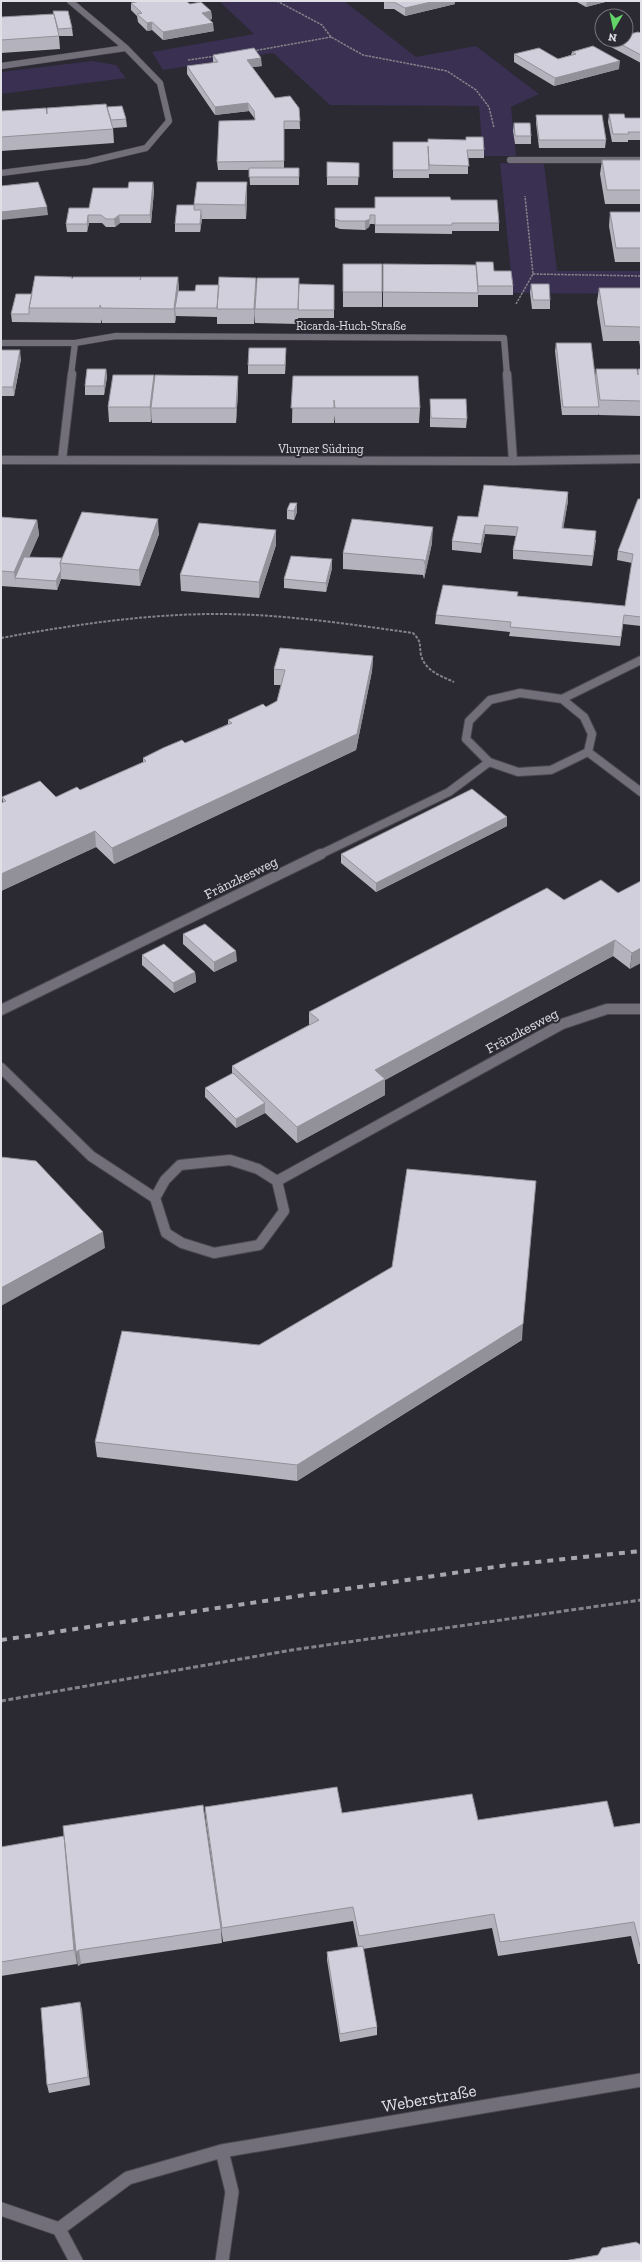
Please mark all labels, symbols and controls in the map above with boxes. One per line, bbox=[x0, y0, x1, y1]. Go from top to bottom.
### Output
north arrow bbox=[594, 8, 634, 48]
text: N bbox=[607, 30, 618, 44]
street label: Ricarda-Huch-Straße bbox=[296, 319, 406, 333]
street label: Vluyner Südring bbox=[277, 442, 364, 456]
street label: Fränzkesweg bbox=[202, 853, 281, 903]
street label: Fränzkesweg bbox=[483, 1005, 561, 1057]
street label: Weberstraße bbox=[380, 2080, 478, 2116]

